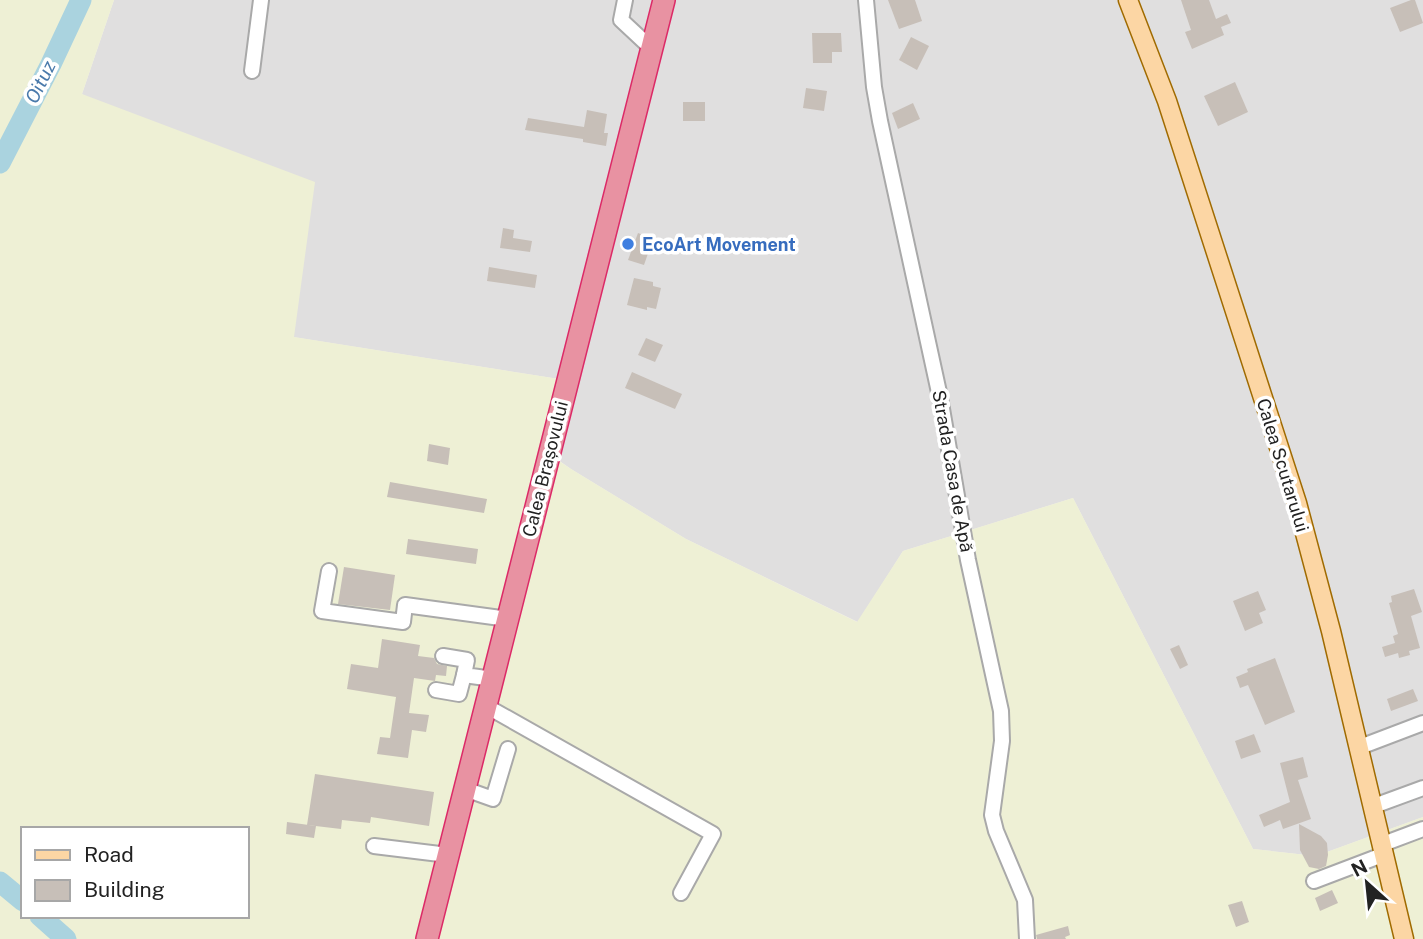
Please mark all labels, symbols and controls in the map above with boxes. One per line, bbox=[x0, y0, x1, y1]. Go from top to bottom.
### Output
water label: Oituz bbox=[20, 57, 60, 107]
place label: EcoArt Movement bbox=[642, 234, 796, 255]
marker: EcoArt Movement bbox=[620, 236, 636, 252]
street label: Strada Casa de Apă bbox=[928, 388, 978, 554]
street label: Calea Scutarului bbox=[1253, 396, 1313, 534]
street label: Calea Brașovului bbox=[518, 399, 572, 539]
legend bbox=[21, 827, 248, 918]
text: Road bbox=[84, 842, 134, 867]
north arrow bbox=[1332, 848, 1402, 918]
text: N bbox=[1348, 855, 1371, 881]
text: Building bbox=[84, 877, 165, 902]

